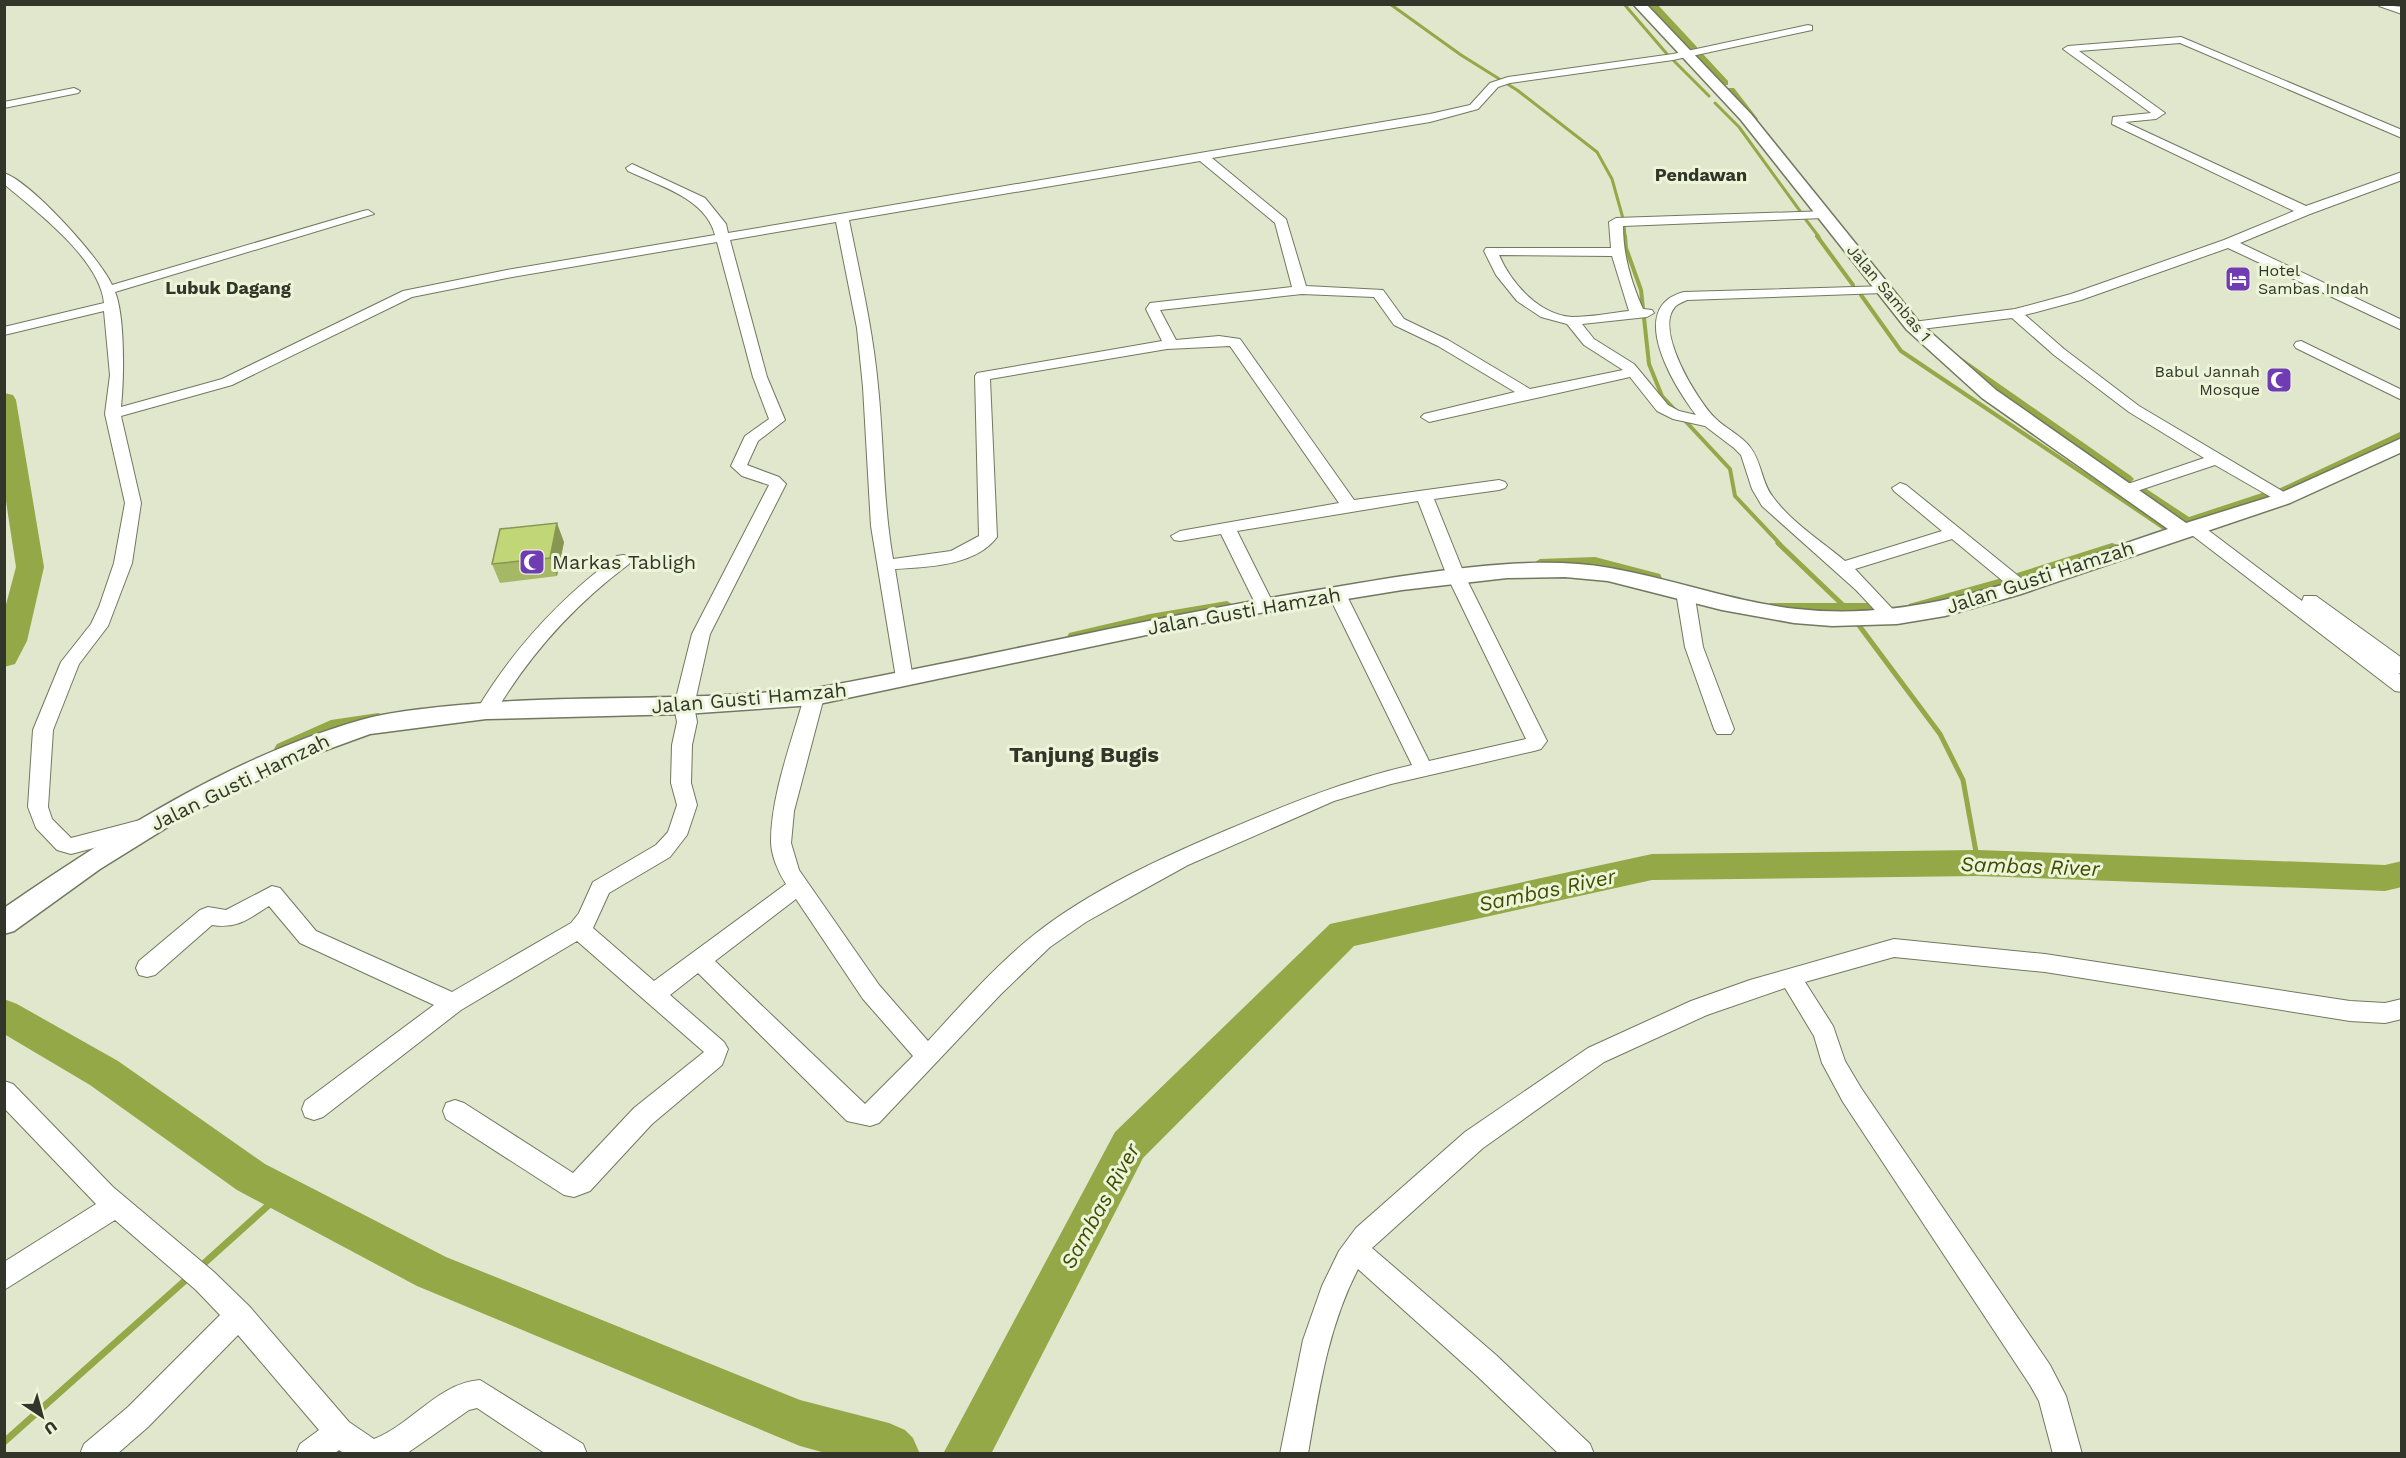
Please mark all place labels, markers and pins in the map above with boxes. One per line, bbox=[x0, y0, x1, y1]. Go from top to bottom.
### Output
place label: Hotel Sambas Indah bbox=[2258, 261, 2369, 298]
hotel icon: Hotel Sambas Indah bbox=[2223, 264, 2253, 294]
place label: Babul Jannah Mosque bbox=[2155, 362, 2260, 399]
mosque icon: Babul Jannah Mosque bbox=[2264, 365, 2294, 395]
mosque icon: Markas Tabligh bbox=[517, 547, 547, 577]
place label: Markas Tabligh bbox=[552, 550, 696, 574]

